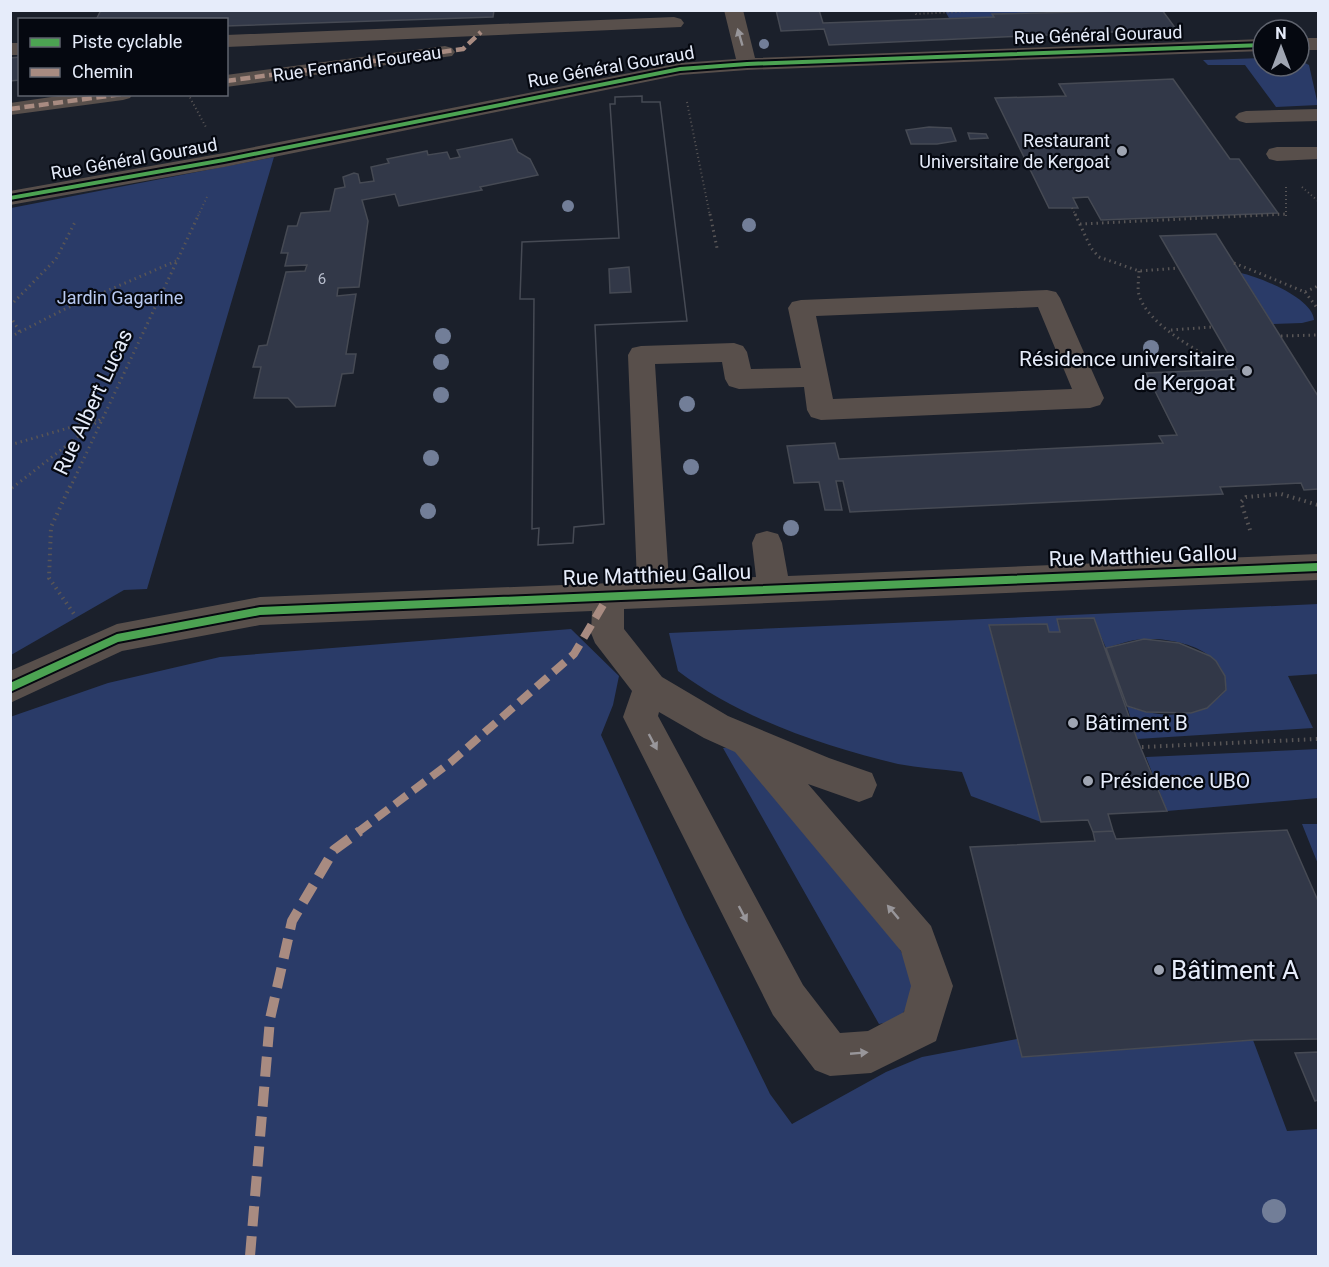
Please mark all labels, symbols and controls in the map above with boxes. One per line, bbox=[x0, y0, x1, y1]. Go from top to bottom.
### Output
legend bbox=[18, 18, 228, 96]
north arrow bbox=[1251, 18, 1311, 78]
street label: Rue Général Gouraud bbox=[1013, 21, 1183, 48]
text: N bbox=[1275, 24, 1287, 43]
one-way arrow bbox=[735, 28, 744, 46]
text: Piste cyclable bbox=[72, 31, 182, 52]
street label: Rue Fernand Foureau bbox=[271, 41, 443, 86]
street label: Rue Général Gouraud bbox=[526, 42, 696, 92]
text: Chemin bbox=[72, 61, 133, 82]
place label: Restaurant Universitaire de Kergoat bbox=[919, 130, 1110, 172]
street label: Rue Général Gouraud bbox=[49, 134, 219, 184]
marker: Restaurant Universitaire de Kergoat bbox=[1115, 144, 1129, 158]
house number: 6 bbox=[318, 270, 326, 288]
park label: Jardin Gagarine bbox=[57, 287, 183, 308]
street label: Rue Albert Lucas bbox=[49, 325, 137, 479]
place label: Résidence universitaire de Kergoat bbox=[1019, 347, 1235, 395]
marker: Résidence universitaire de Kergoat bbox=[1240, 364, 1254, 378]
street label: Rue Matthieu Gallou bbox=[1048, 541, 1238, 571]
street label: Rue Matthieu Gallou bbox=[562, 560, 752, 590]
place label: Bâtiment B bbox=[1085, 711, 1188, 735]
marker: Bâtiment B bbox=[1066, 716, 1080, 730]
one-way arrow bbox=[648, 733, 658, 750]
place label: Présidence UBO bbox=[1100, 769, 1250, 793]
marker: Présidence UBO bbox=[1081, 774, 1095, 788]
one-way arrow bbox=[887, 904, 900, 920]
one-way arrow bbox=[738, 906, 748, 923]
place label: Bâtiment A bbox=[1171, 955, 1299, 985]
marker: Bâtiment A bbox=[1152, 963, 1166, 977]
one-way arrow bbox=[850, 1048, 869, 1058]

